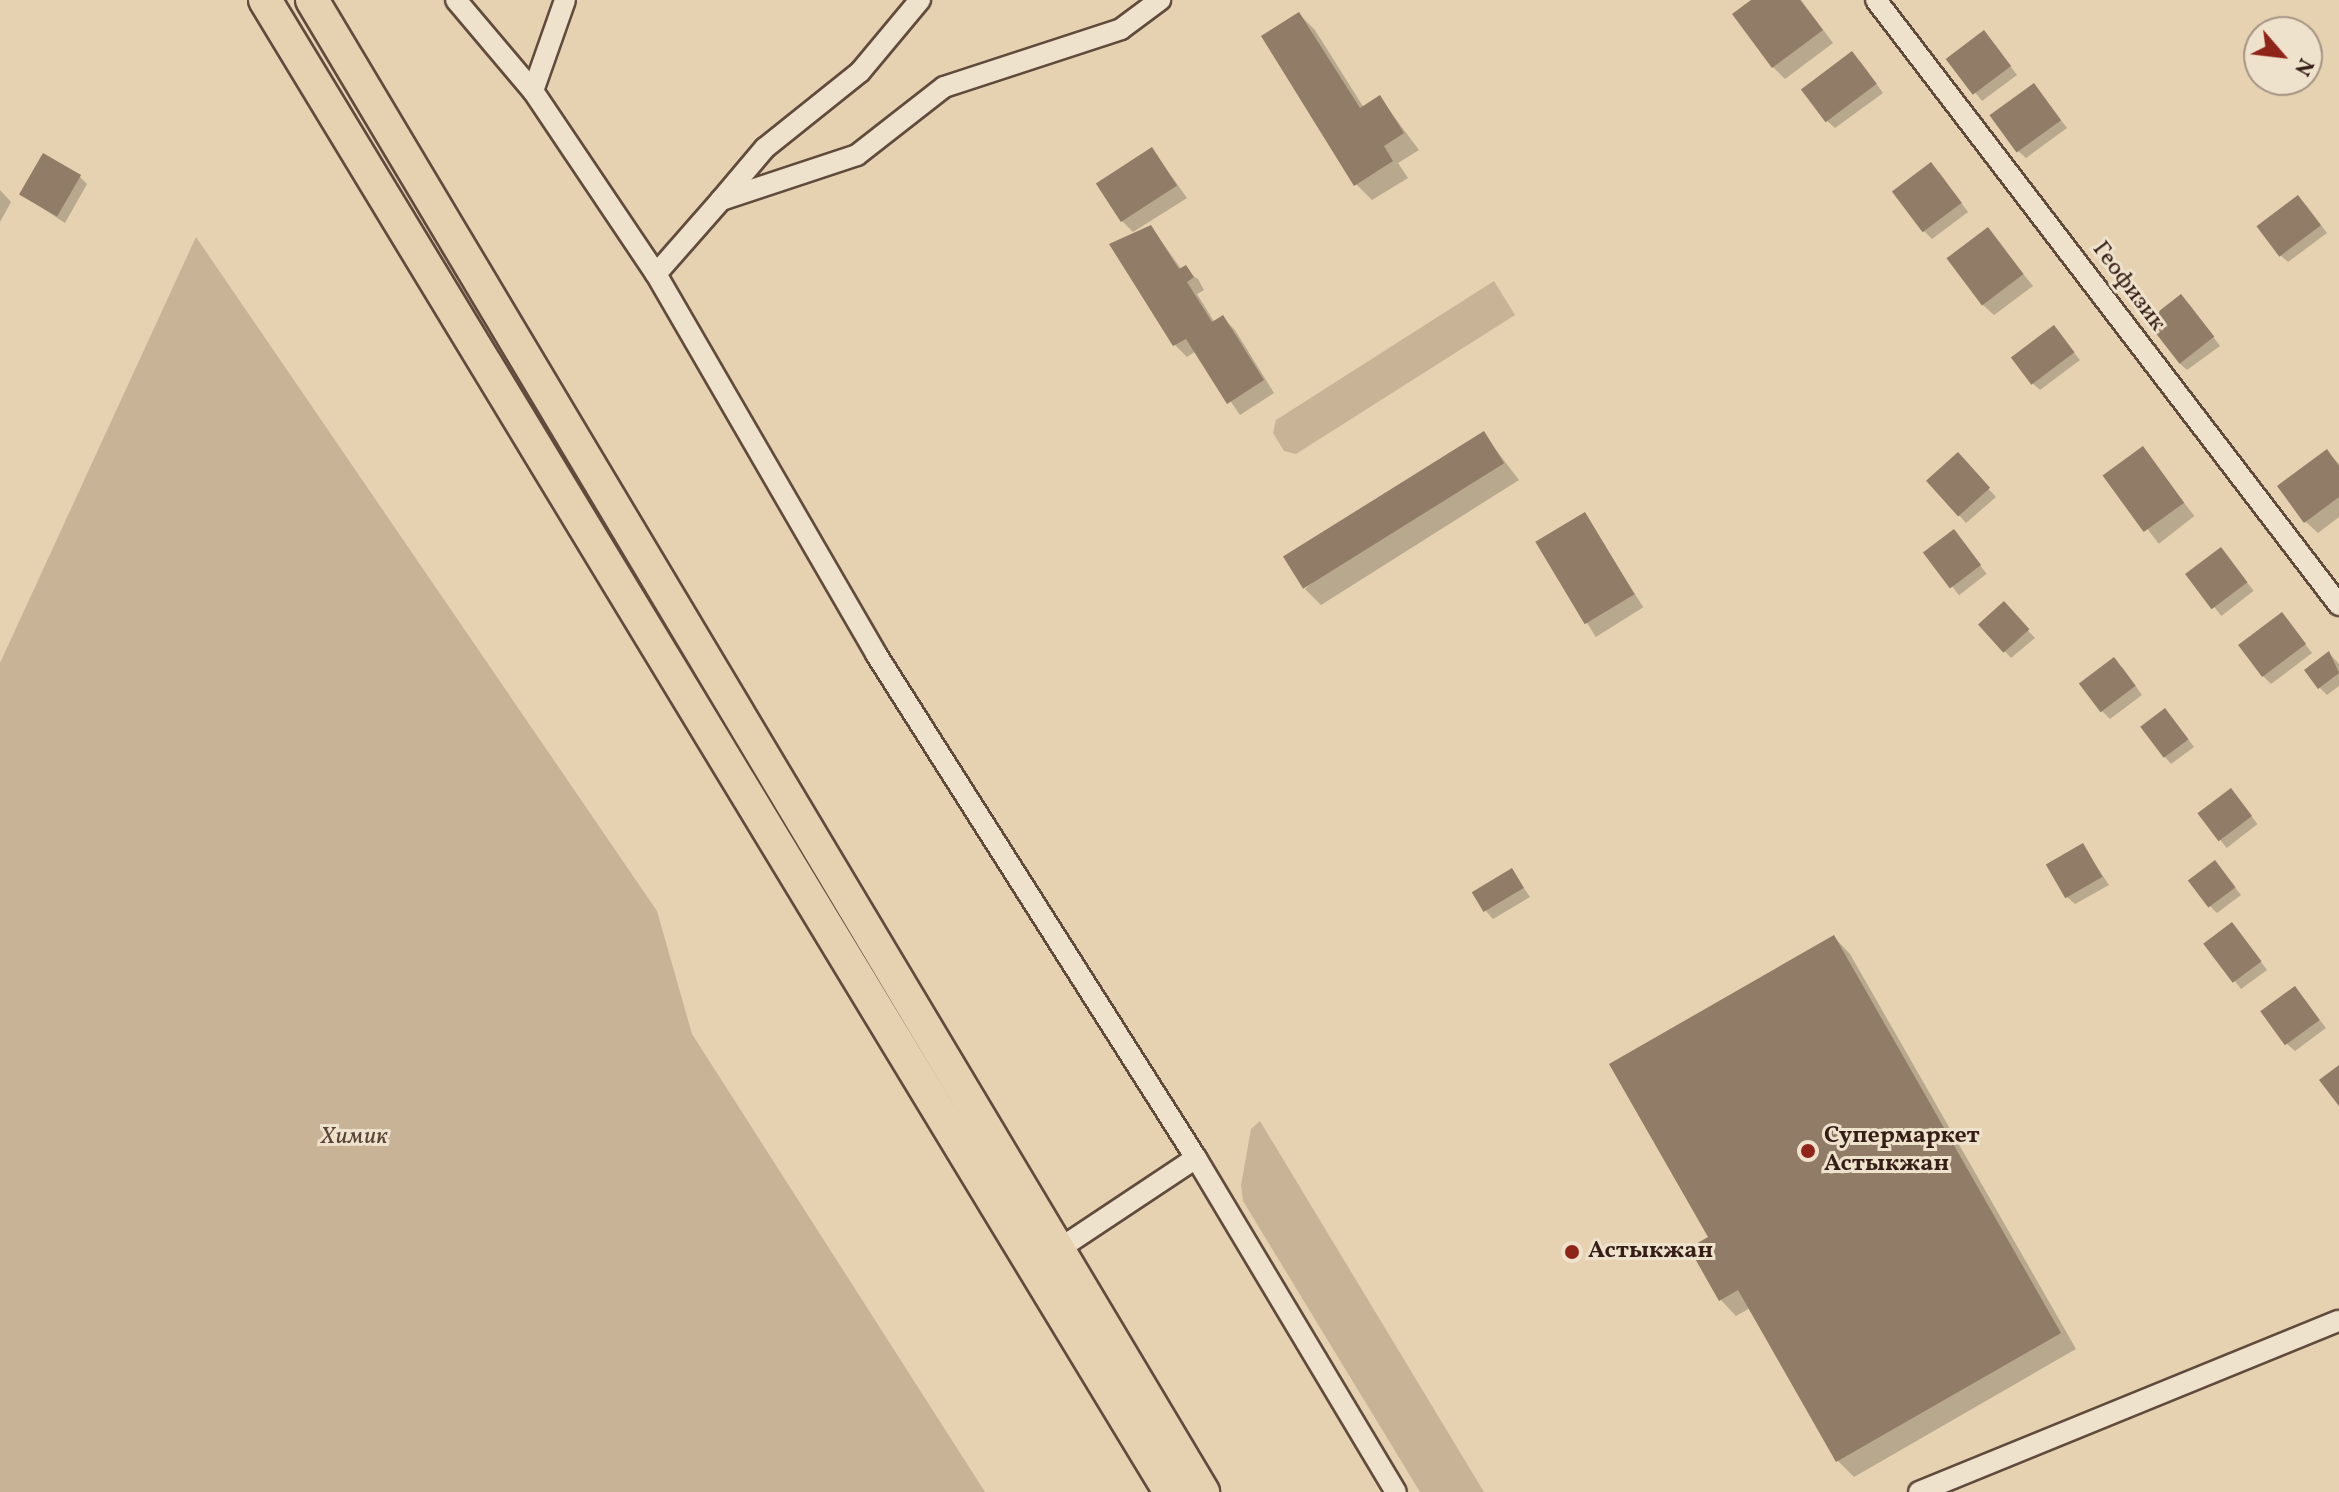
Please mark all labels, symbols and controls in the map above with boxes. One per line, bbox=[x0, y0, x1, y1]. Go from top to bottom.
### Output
north arrow bbox=[2243, 16, 2323, 96]
text: N bbox=[2285, 52, 2320, 81]
street label: Геофизик bbox=[2085, 236, 2171, 338]
place label: Супермаркет Астыкжан bbox=[1824, 1123, 1980, 1179]
park label: Химик bbox=[321, 1124, 387, 1152]
marker: Супермаркет Астыкжан bbox=[1799, 1142, 1817, 1160]
place label: Астыкжан bbox=[1588, 1238, 1713, 1266]
marker: Астыкжан bbox=[1563, 1243, 1581, 1261]

